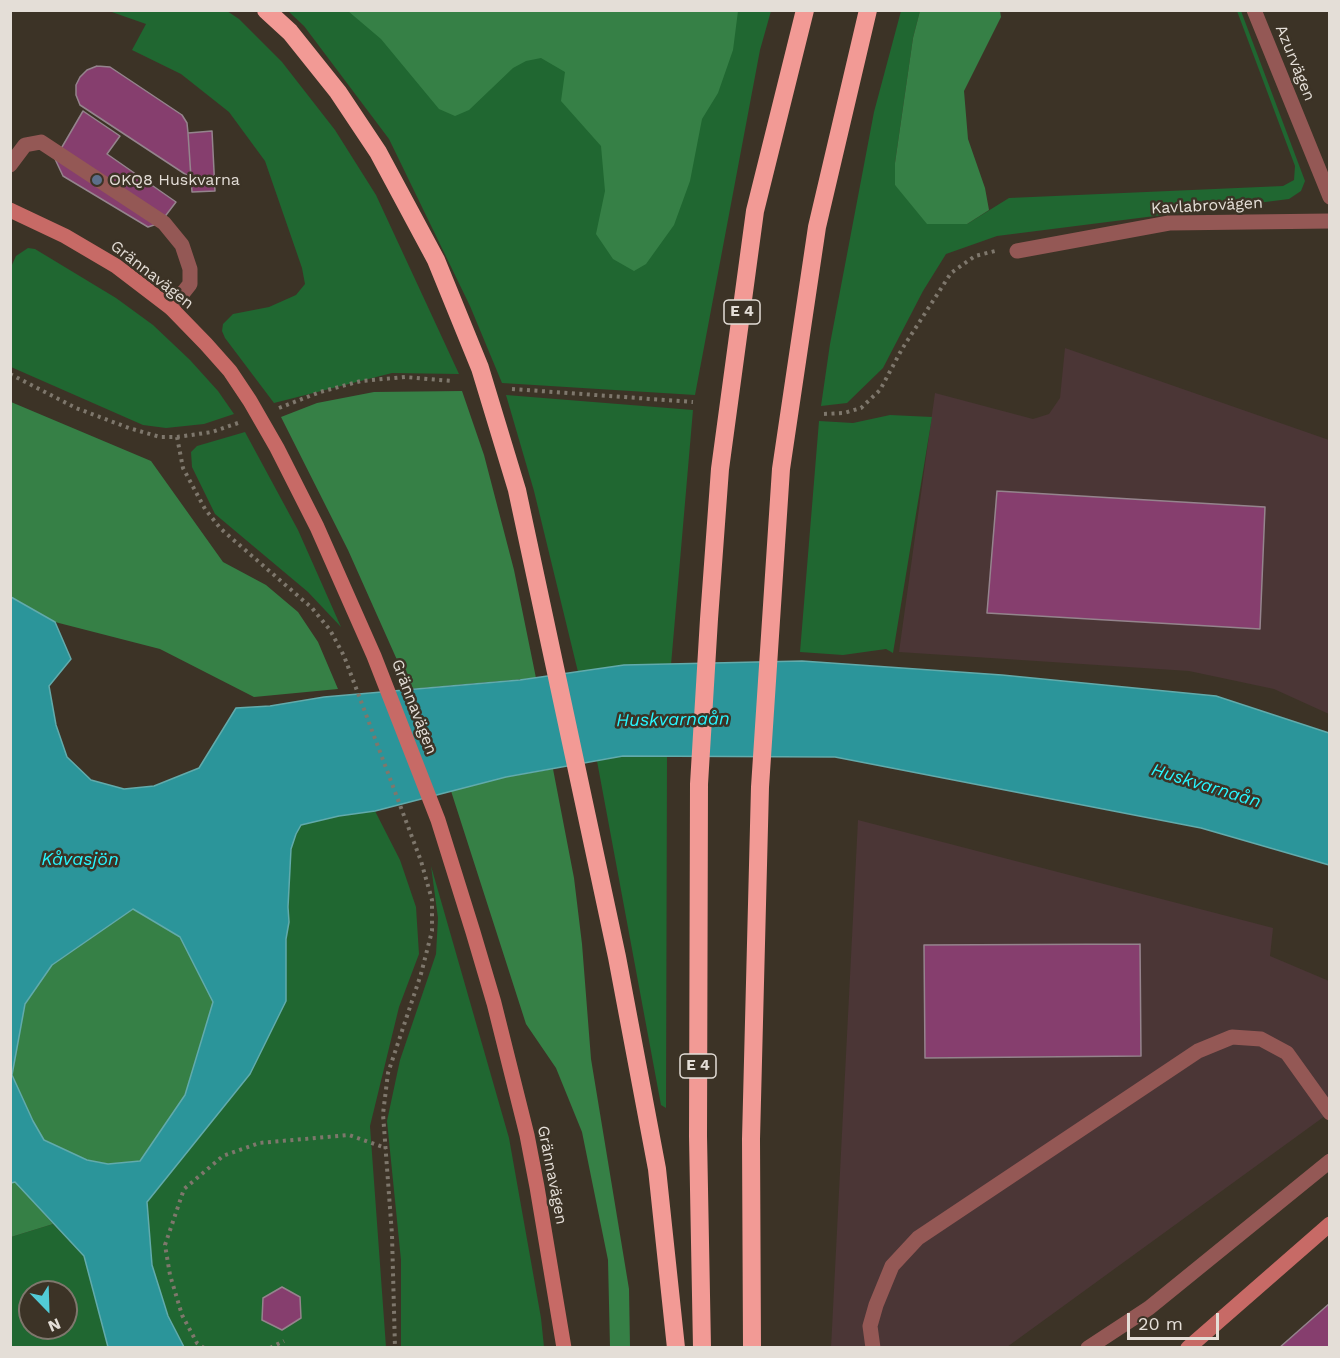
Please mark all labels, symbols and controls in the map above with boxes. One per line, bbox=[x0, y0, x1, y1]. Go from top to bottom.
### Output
street label: Azurvägen bbox=[1271, 22, 1319, 104]
place label: OKQ8 Huskvarna bbox=[109, 170, 240, 190]
marker: OKQ8 Huskvarna bbox=[90, 173, 104, 187]
street label: Kavlabrovägen bbox=[1151, 193, 1263, 219]
street label: Grännavägen bbox=[107, 237, 197, 313]
road number: E 4 bbox=[724, 300, 760, 324]
street label: Grännavägen bbox=[387, 657, 441, 757]
water label: Huskvarnaån bbox=[616, 708, 730, 732]
water label: Huskvarnaån bbox=[1149, 759, 1263, 813]
water label: Kåvasjön bbox=[41, 849, 119, 871]
road number: E 4 bbox=[680, 1054, 716, 1078]
street label: Grännavägen bbox=[533, 1124, 571, 1226]
north arrow bbox=[18, 1280, 78, 1340]
scale bar bbox=[1130, 1301, 1222, 1339]
text: 20 m bbox=[1138, 1313, 1183, 1334]
text: N bbox=[45, 1314, 64, 1336]

